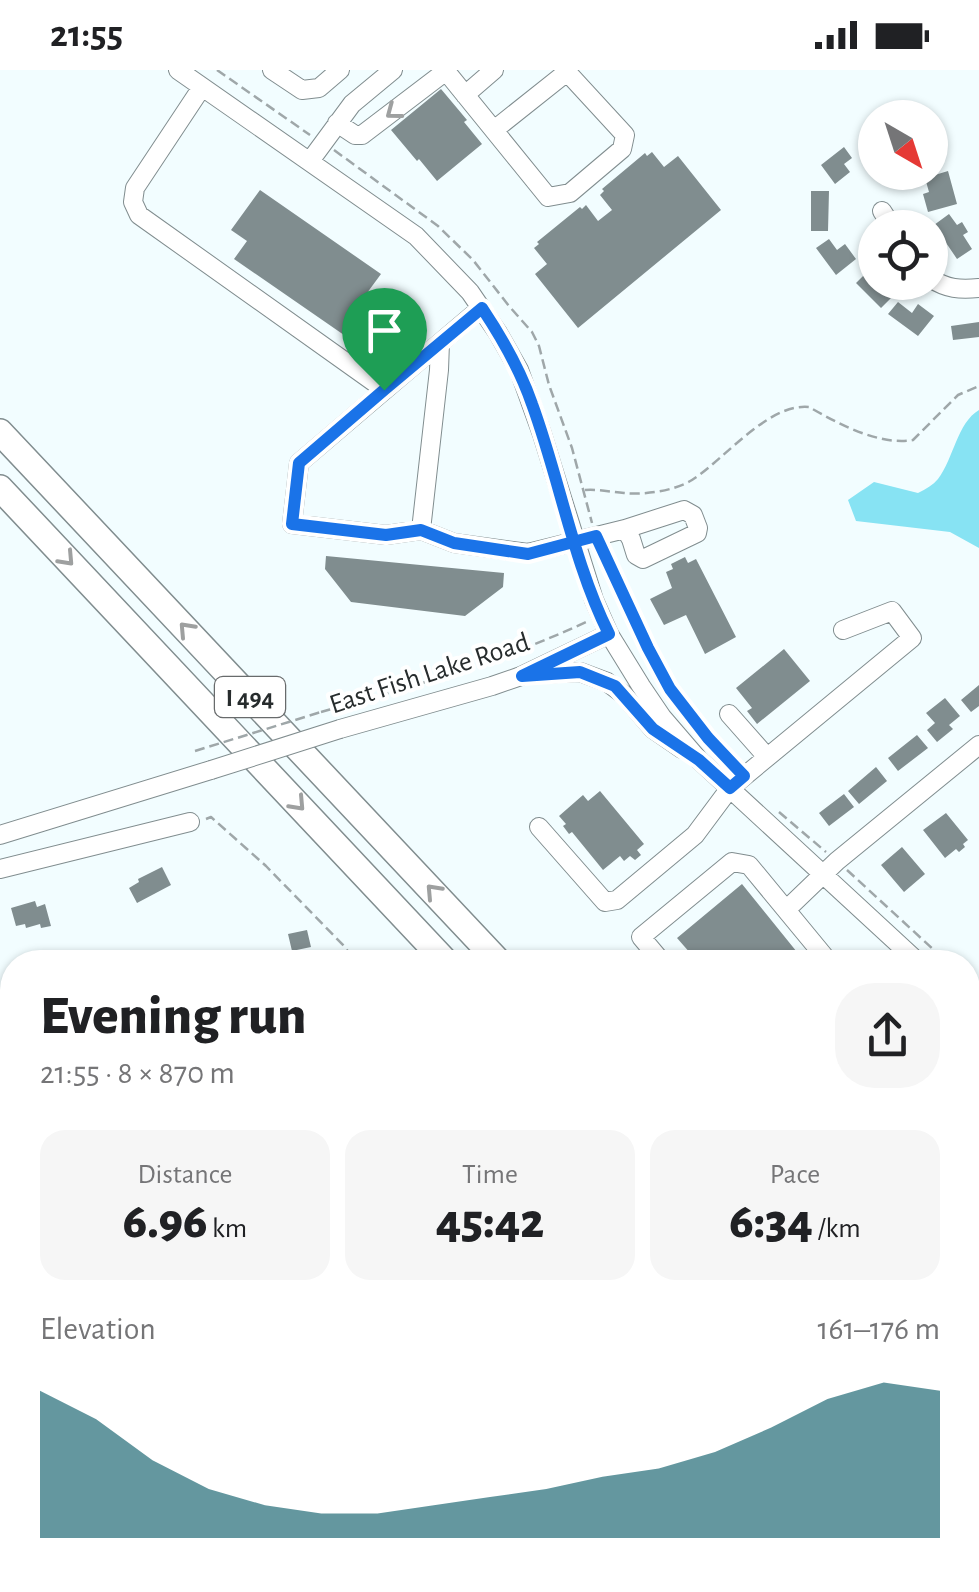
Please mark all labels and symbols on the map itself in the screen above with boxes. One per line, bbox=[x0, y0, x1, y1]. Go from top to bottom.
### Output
one-way arrow bbox=[386, 100, 404, 117]
north arrow bbox=[858, 100, 948, 190]
pin bbox=[342, 288, 427, 391]
one-way arrow bbox=[55, 547, 73, 566]
one-way arrow bbox=[180, 623, 198, 641]
street label: East Fish Lake Road bbox=[326, 628, 533, 719]
road number: I 494 bbox=[215, 677, 285, 717]
one-way arrow bbox=[286, 793, 304, 811]
one-way arrow bbox=[427, 885, 445, 903]

